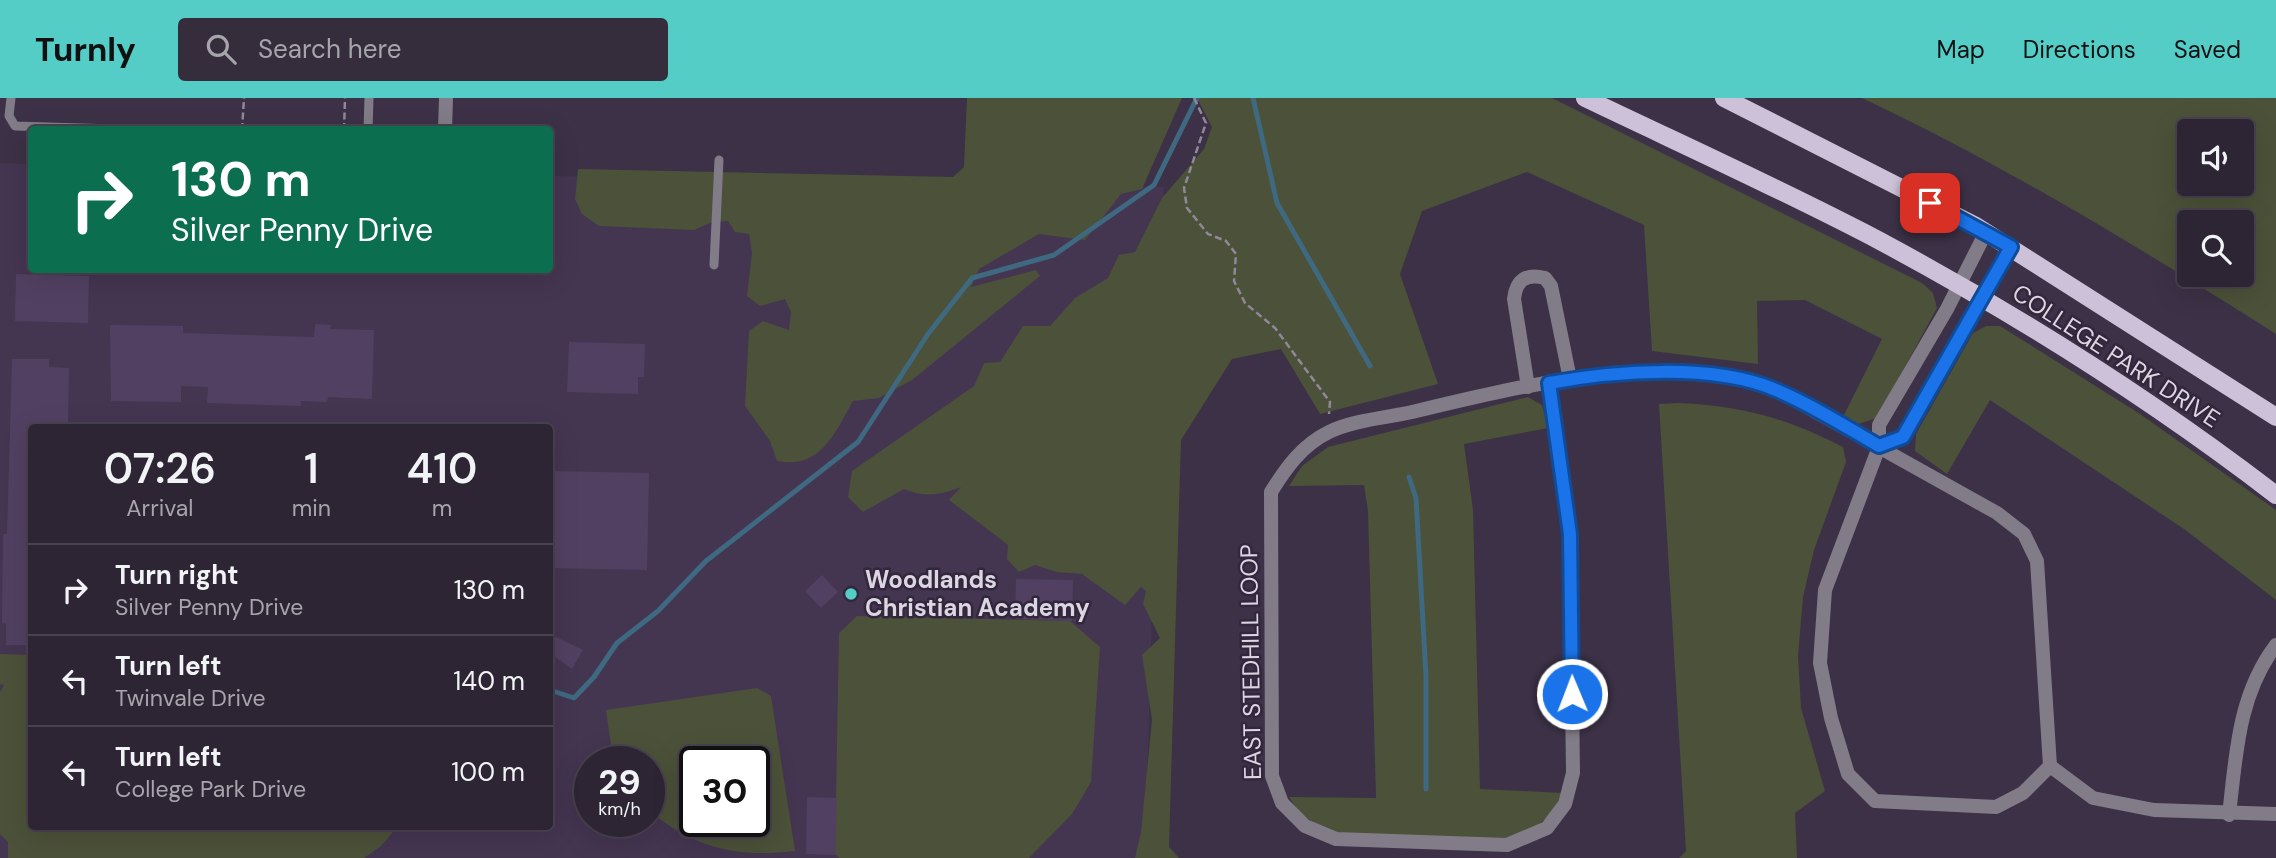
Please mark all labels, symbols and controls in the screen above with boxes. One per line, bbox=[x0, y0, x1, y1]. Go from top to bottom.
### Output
search box bbox=[178, 18, 668, 81]
text: Turnly bbox=[35, 28, 136, 71]
icon: search bbox=[202, 30, 240, 68]
text: Search here bbox=[258, 32, 401, 66]
text: Map bbox=[1937, 34, 1985, 65]
text: Directions bbox=[2023, 34, 2136, 65]
text: Saved bbox=[2174, 34, 2241, 65]
map controls bbox=[2177, 119, 2254, 287]
button: sound bbox=[2177, 119, 2254, 196]
text: 130 m bbox=[171, 147, 311, 211]
icon: right bbox=[56, 154, 147, 245]
pin bbox=[1900, 173, 1960, 233]
icon: arrive bbox=[1911, 184, 1949, 222]
text: Silver Penny Drive bbox=[171, 209, 433, 251]
button: search bbox=[2177, 210, 2254, 287]
street label: COLLEGE PARK DRIVE bbox=[2007, 277, 2226, 434]
text: 07:26 bbox=[104, 441, 216, 496]
text: 1 bbox=[304, 441, 319, 496]
text: 410 bbox=[407, 441, 477, 496]
text: Arrival bbox=[126, 493, 193, 523]
text: min bbox=[292, 493, 331, 523]
text: m bbox=[432, 493, 452, 523]
street label: EAST STEDHILL LOOP bbox=[1233, 544, 1268, 780]
text: Turn right bbox=[115, 558, 239, 592]
place label: Woodlands Christian Academy bbox=[865, 564, 1090, 623]
icon: right bbox=[56, 571, 94, 609]
text: 130 m bbox=[454, 573, 525, 607]
marker: Woodlands Christian Academy bbox=[843, 586, 859, 602]
text: Silver Penny Drive bbox=[115, 592, 303, 622]
text: Turn left bbox=[115, 649, 222, 683]
position arrow bbox=[1535, 657, 1609, 731]
icon: left bbox=[56, 662, 94, 700]
text: 140 m bbox=[453, 664, 525, 698]
text: Twinvale Drive bbox=[115, 683, 266, 713]
text: Turn left bbox=[115, 740, 222, 774]
speed limit sign: 30 bbox=[679, 746, 770, 837]
icon: left bbox=[56, 753, 94, 791]
text: 100 m bbox=[451, 755, 525, 789]
text: 29 bbox=[598, 759, 641, 805]
text: College Park Drive bbox=[115, 774, 306, 804]
text: km/h bbox=[598, 797, 641, 821]

